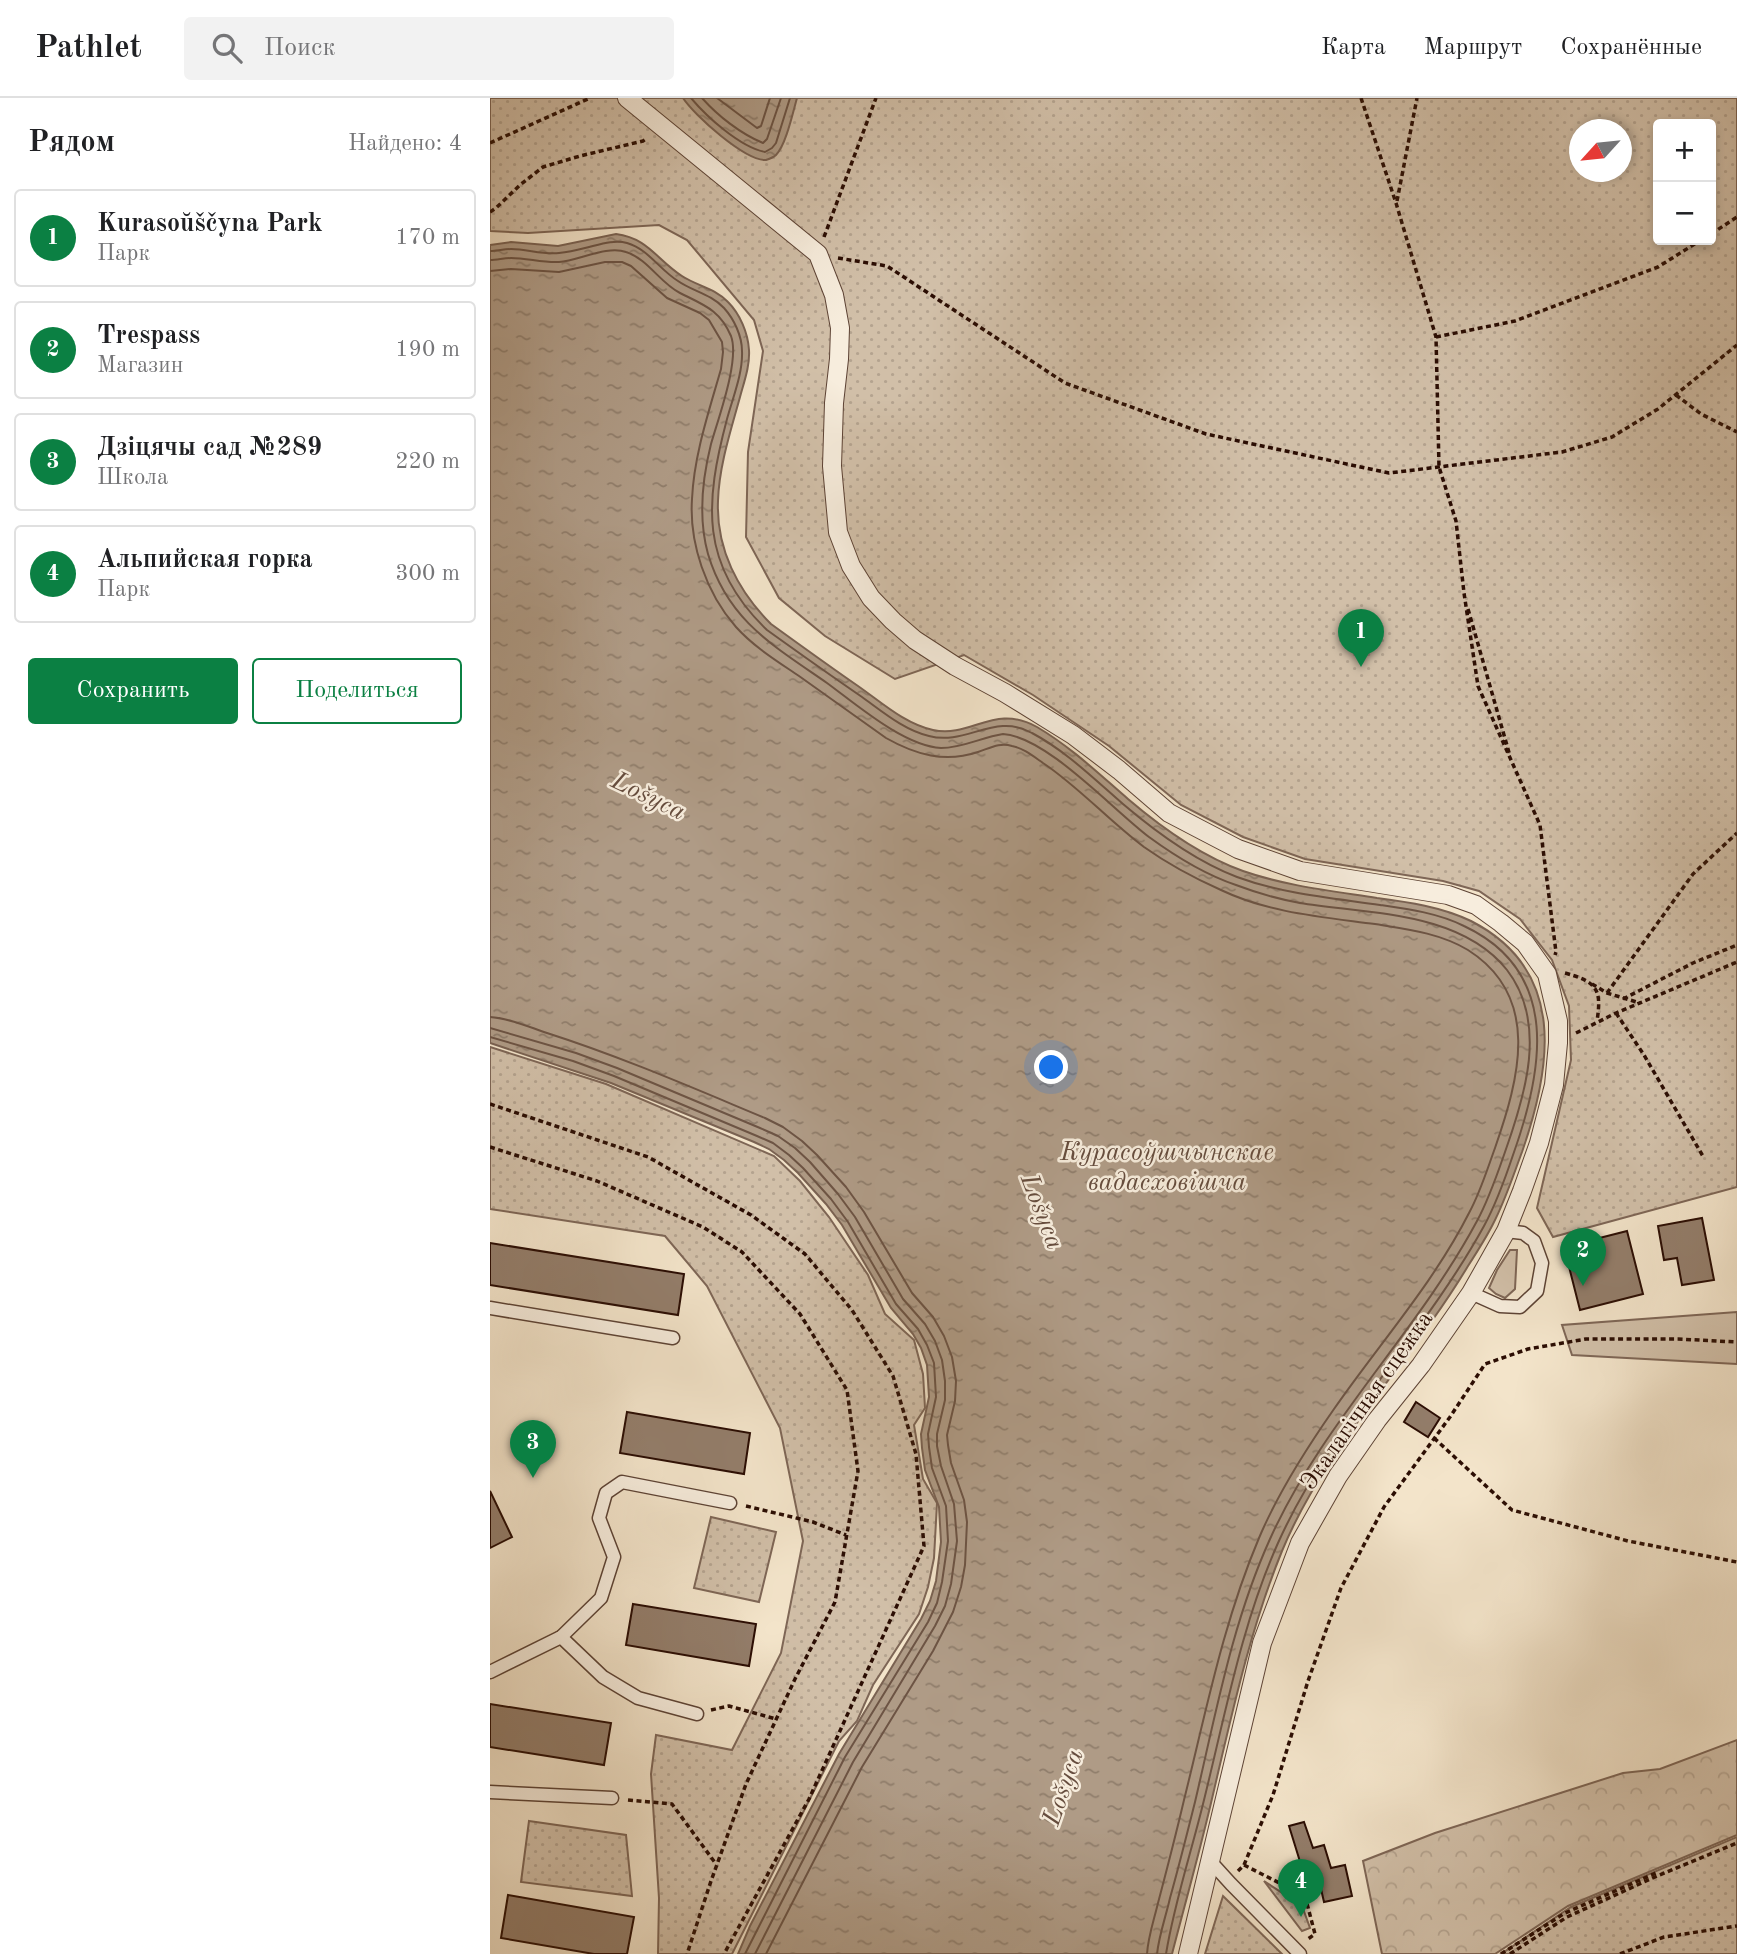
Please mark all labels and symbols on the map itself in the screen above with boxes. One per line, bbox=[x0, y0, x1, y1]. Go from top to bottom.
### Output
north arrow bbox=[1569, 119, 1632, 182]
pin: 1 bbox=[1338, 609, 1384, 667]
water label: Lošyca bbox=[606, 767, 689, 826]
your location bbox=[1034, 1050, 1068, 1084]
water label: Курасоўшчынскае вадасховішча bbox=[1059, 1140, 1274, 1196]
water label: Lošyca bbox=[1015, 1169, 1067, 1253]
pin: 2 bbox=[1560, 1228, 1606, 1286]
street label: Экалагічная сцежка bbox=[1297, 1307, 1438, 1495]
pin: 3 bbox=[510, 1420, 556, 1478]
water label: Lošyca bbox=[1038, 1746, 1089, 1830]
pin: 4 bbox=[1278, 1859, 1324, 1917]

